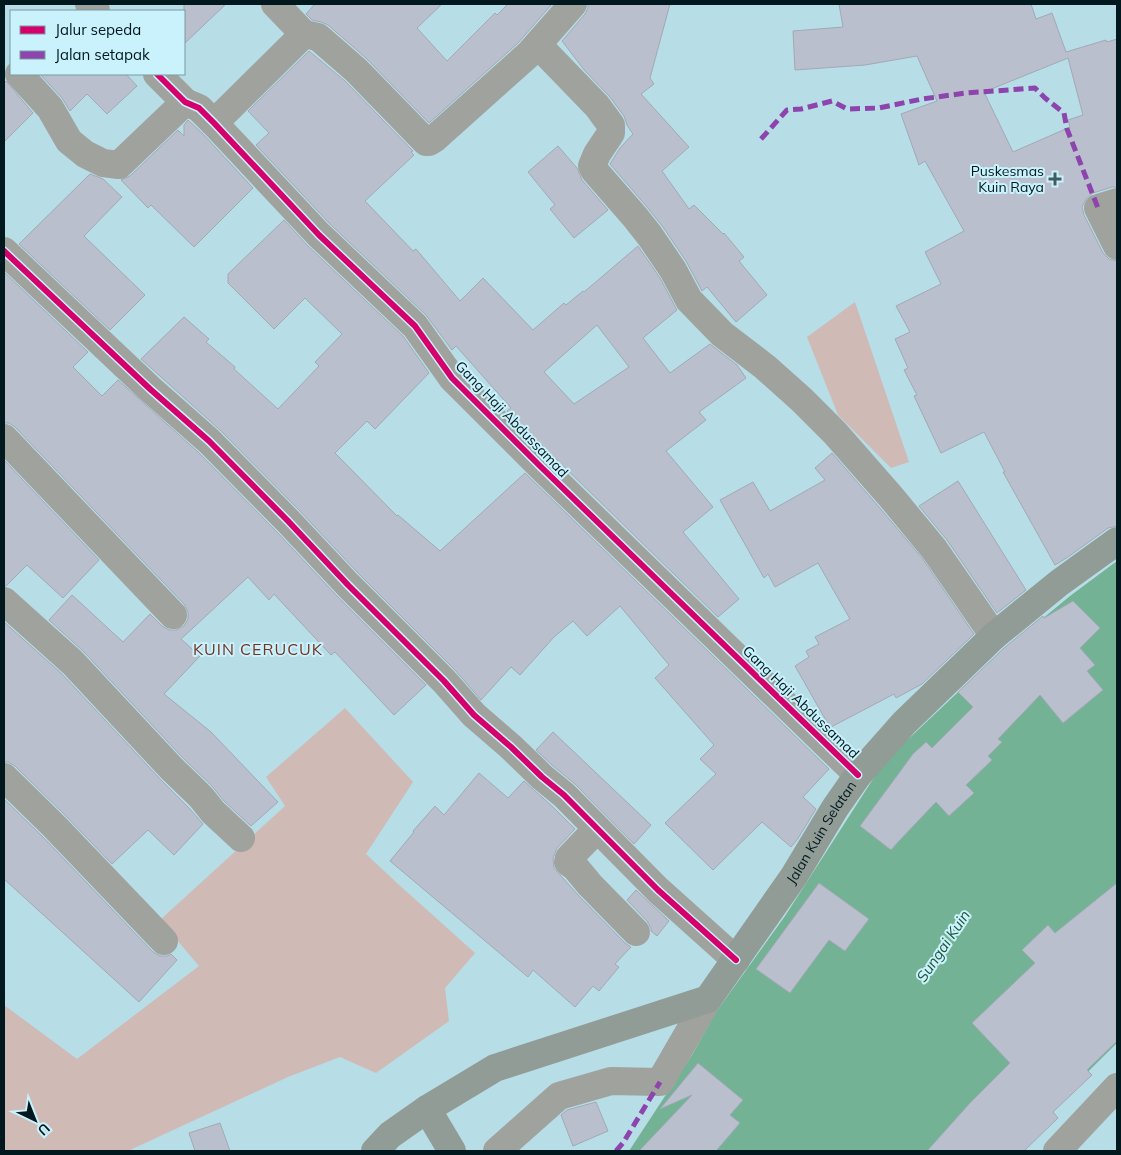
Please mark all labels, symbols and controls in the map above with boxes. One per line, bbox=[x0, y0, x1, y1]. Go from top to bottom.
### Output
legend bbox=[10, 10, 185, 75]
text: Jalur sepeda bbox=[55, 20, 141, 39]
text: Jalan setapak bbox=[55, 45, 150, 64]
place label: Puskesmas Kuin Raya bbox=[971, 162, 1044, 196]
marker: Puskesmas Kuin Raya bbox=[1048, 172, 1062, 186]
street label: Gang Haji Abdussamad bbox=[452, 357, 572, 481]
district label: KUIN CERUCUK bbox=[193, 639, 323, 659]
street label: Gang Haji Abdussamad bbox=[739, 642, 863, 762]
street label: Jalan Kuin Selatan bbox=[782, 777, 860, 887]
water label: Sungai Kuin bbox=[912, 906, 974, 986]
north arrow bbox=[10, 1095, 60, 1145]
text: U bbox=[34, 1119, 54, 1140]

